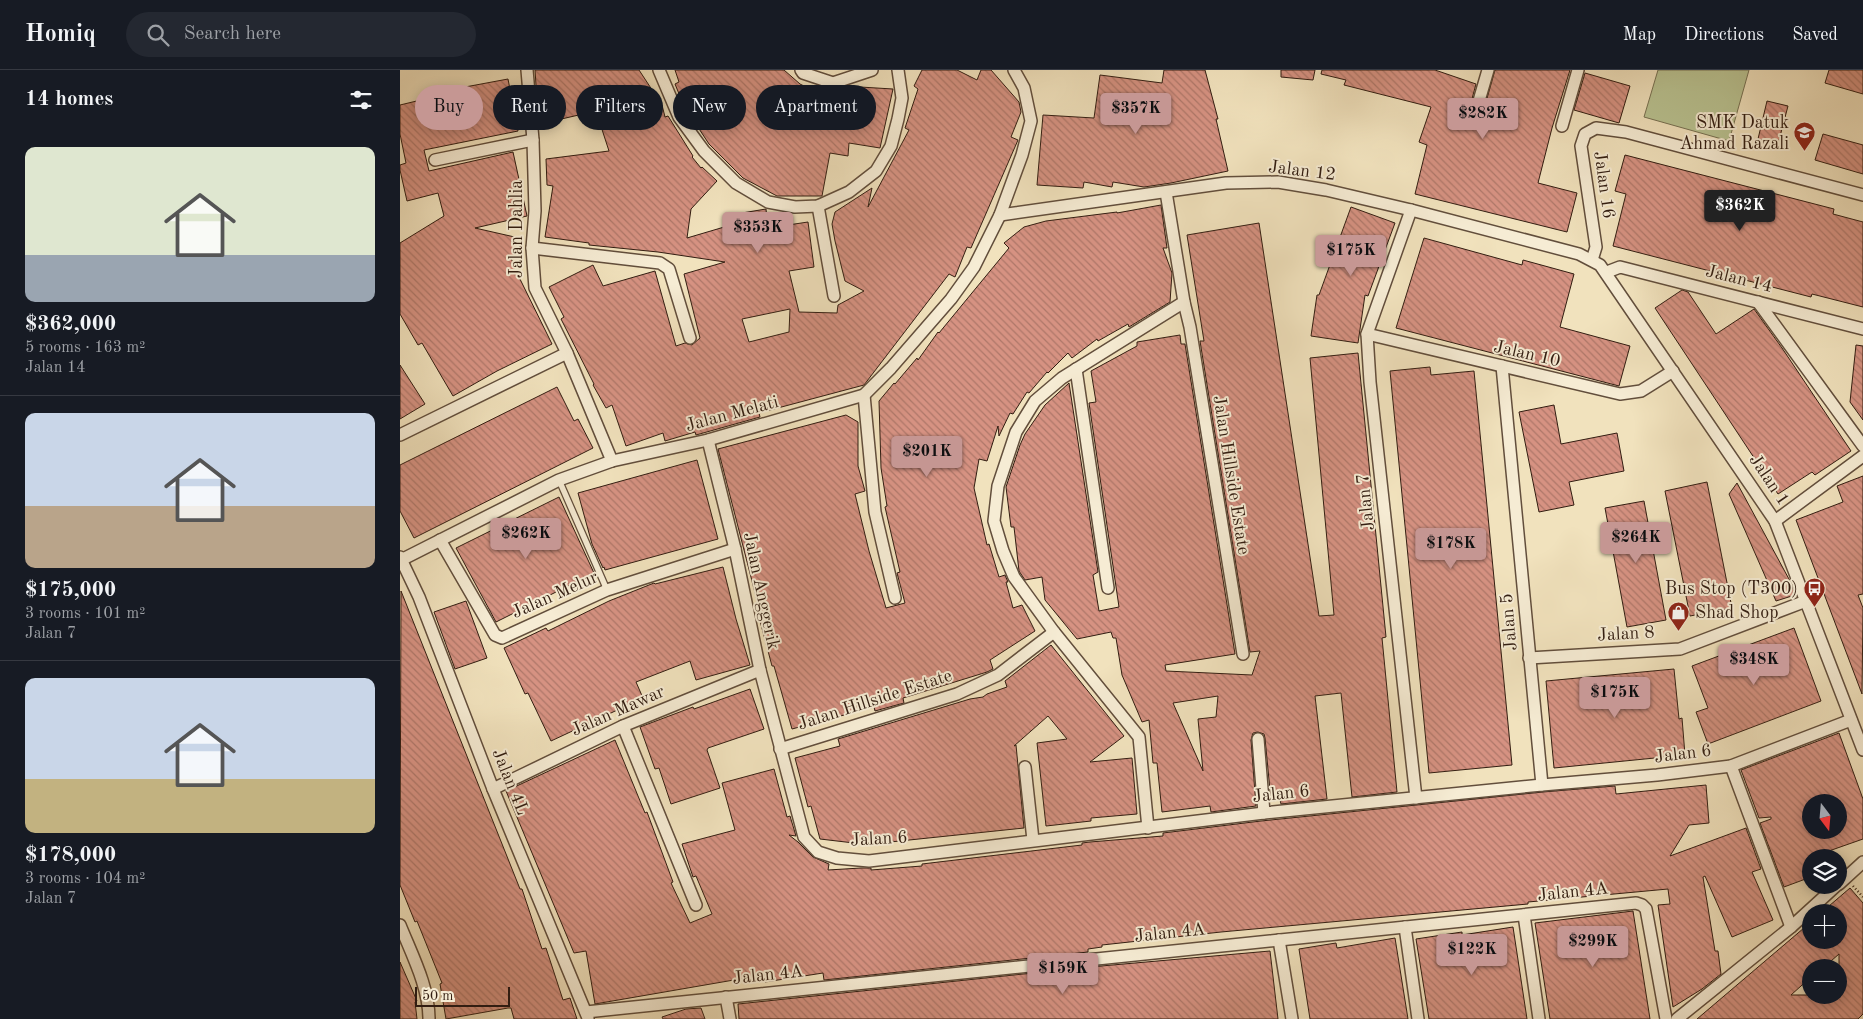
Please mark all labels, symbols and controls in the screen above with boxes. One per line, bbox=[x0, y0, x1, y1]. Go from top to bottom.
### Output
search box bbox=[126, 12, 476, 57]
icon: search bbox=[144, 21, 172, 49]
text: Homiq bbox=[25, 23, 96, 47]
text: Search here bbox=[184, 25, 281, 44]
text: Map bbox=[1623, 26, 1656, 44]
text: Directions bbox=[1684, 26, 1764, 44]
text: Saved bbox=[1792, 26, 1838, 44]
chip: Buy bbox=[415, 85, 483, 130]
chip: Rent bbox=[493, 85, 566, 130]
chip: Filters bbox=[576, 85, 663, 130]
chip: New bbox=[673, 85, 746, 130]
chip: Apartment bbox=[756, 85, 876, 130]
icon: filters bbox=[347, 86, 375, 114]
text: 14 homes bbox=[25, 89, 113, 110]
pin: $357K bbox=[1101, 92, 1171, 135]
pin: $282K bbox=[1448, 98, 1518, 140]
text: $357K bbox=[1111, 101, 1161, 117]
text: $282K bbox=[1458, 106, 1508, 122]
place label: SMK Datuk Ahmad Razali bbox=[1680, 114, 1789, 153]
school or university icon: SMK Datuk Ahmad Razali bbox=[1793, 121, 1817, 152]
street label: Jalan 16 bbox=[1590, 150, 1618, 220]
street label: Jalan 12 bbox=[1267, 158, 1337, 184]
icon: home bbox=[155, 180, 245, 270]
street label: Jalan Dahlia bbox=[508, 180, 526, 278]
pin: $362K bbox=[1705, 190, 1775, 232]
text: $362K bbox=[1715, 198, 1765, 214]
pin: $353K bbox=[723, 212, 793, 254]
text: $353K bbox=[733, 220, 783, 236]
pin: $175K bbox=[1316, 234, 1386, 277]
text: $175K bbox=[1326, 243, 1376, 259]
street label: Jalan 14 bbox=[1704, 262, 1774, 296]
text: $362,000 bbox=[25, 314, 116, 335]
street label: Jalan 10 bbox=[1492, 338, 1562, 370]
text: 5 rooms · 163 m² bbox=[25, 340, 145, 356]
text: Jalan 14 bbox=[25, 360, 85, 376]
street label: Jalan Melati bbox=[684, 393, 781, 435]
street label: Jalan Hillside Estate bbox=[1209, 394, 1253, 556]
pin: $201K bbox=[892, 436, 962, 478]
text: $201K bbox=[902, 444, 952, 460]
icon: home bbox=[155, 445, 245, 535]
street label: Jalan 1 bbox=[1745, 451, 1793, 509]
street label: Jalan 7 bbox=[1354, 472, 1378, 532]
pin: $262K bbox=[491, 518, 561, 560]
pin: $264K bbox=[1601, 522, 1671, 564]
text: $262K bbox=[501, 526, 551, 542]
pin: $178K bbox=[1416, 528, 1486, 570]
street label: Jalan Anggerik bbox=[740, 530, 782, 652]
text: $264K bbox=[1611, 530, 1661, 546]
text: $178K bbox=[1426, 536, 1476, 552]
street label: Jalan Melur bbox=[509, 568, 601, 622]
bus stop icon: Bus Stop (T300) bbox=[1802, 577, 1826, 608]
place label: Bus Stop (T300) bbox=[1665, 579, 1798, 598]
text: $175,000 bbox=[25, 580, 116, 601]
street label: Jalan 5 bbox=[1498, 593, 1520, 651]
shop icon: Shad Shop bbox=[1667, 601, 1691, 632]
place label: Shad Shop bbox=[1695, 604, 1778, 622]
text: 3 rooms · 101 m² bbox=[25, 606, 145, 622]
street label: Jalan 8 bbox=[1597, 624, 1655, 644]
text: Jalan 7 bbox=[25, 626, 76, 642]
pin: $348K bbox=[1719, 644, 1789, 686]
text: $348K bbox=[1729, 652, 1779, 668]
street label: Jalan Hillside Estate bbox=[796, 667, 954, 733]
pin: $175K bbox=[1580, 676, 1650, 719]
street label: Jalan Mawar bbox=[569, 682, 668, 740]
text: $175K bbox=[1590, 685, 1640, 701]
icon: home bbox=[155, 710, 245, 800]
street label: Jalan 6 bbox=[1653, 742, 1713, 766]
street label: Jalan 4L bbox=[489, 746, 531, 818]
street label: Jalan 6 bbox=[1251, 782, 1311, 806]
north arrow bbox=[1802, 794, 1848, 839]
map controls bbox=[1802, 794, 1847, 1004]
street label: Jalan 6 bbox=[850, 829, 908, 849]
text: $178,000 bbox=[25, 845, 116, 866]
button: layers bbox=[1802, 849, 1847, 894]
text: 3 rooms · 104 m² bbox=[25, 871, 145, 887]
street label: Jalan 4A bbox=[1537, 879, 1610, 905]
text: Jalan 7 bbox=[25, 891, 76, 907]
button: + bbox=[1802, 904, 1847, 949]
street label: Jalan 4A bbox=[1134, 920, 1207, 946]
pin: $299K bbox=[1558, 926, 1628, 968]
pin: $122K bbox=[1437, 934, 1507, 976]
text: $299K bbox=[1568, 934, 1618, 950]
text: $122K bbox=[1447, 942, 1497, 958]
pin: $159K bbox=[1028, 952, 1098, 995]
button: − bbox=[1802, 959, 1847, 1004]
text: $159K bbox=[1038, 961, 1088, 977]
street label: Jalan 4A bbox=[732, 962, 805, 988]
scale bar bbox=[415, 984, 510, 1007]
text: 50 m bbox=[422, 989, 453, 1003]

